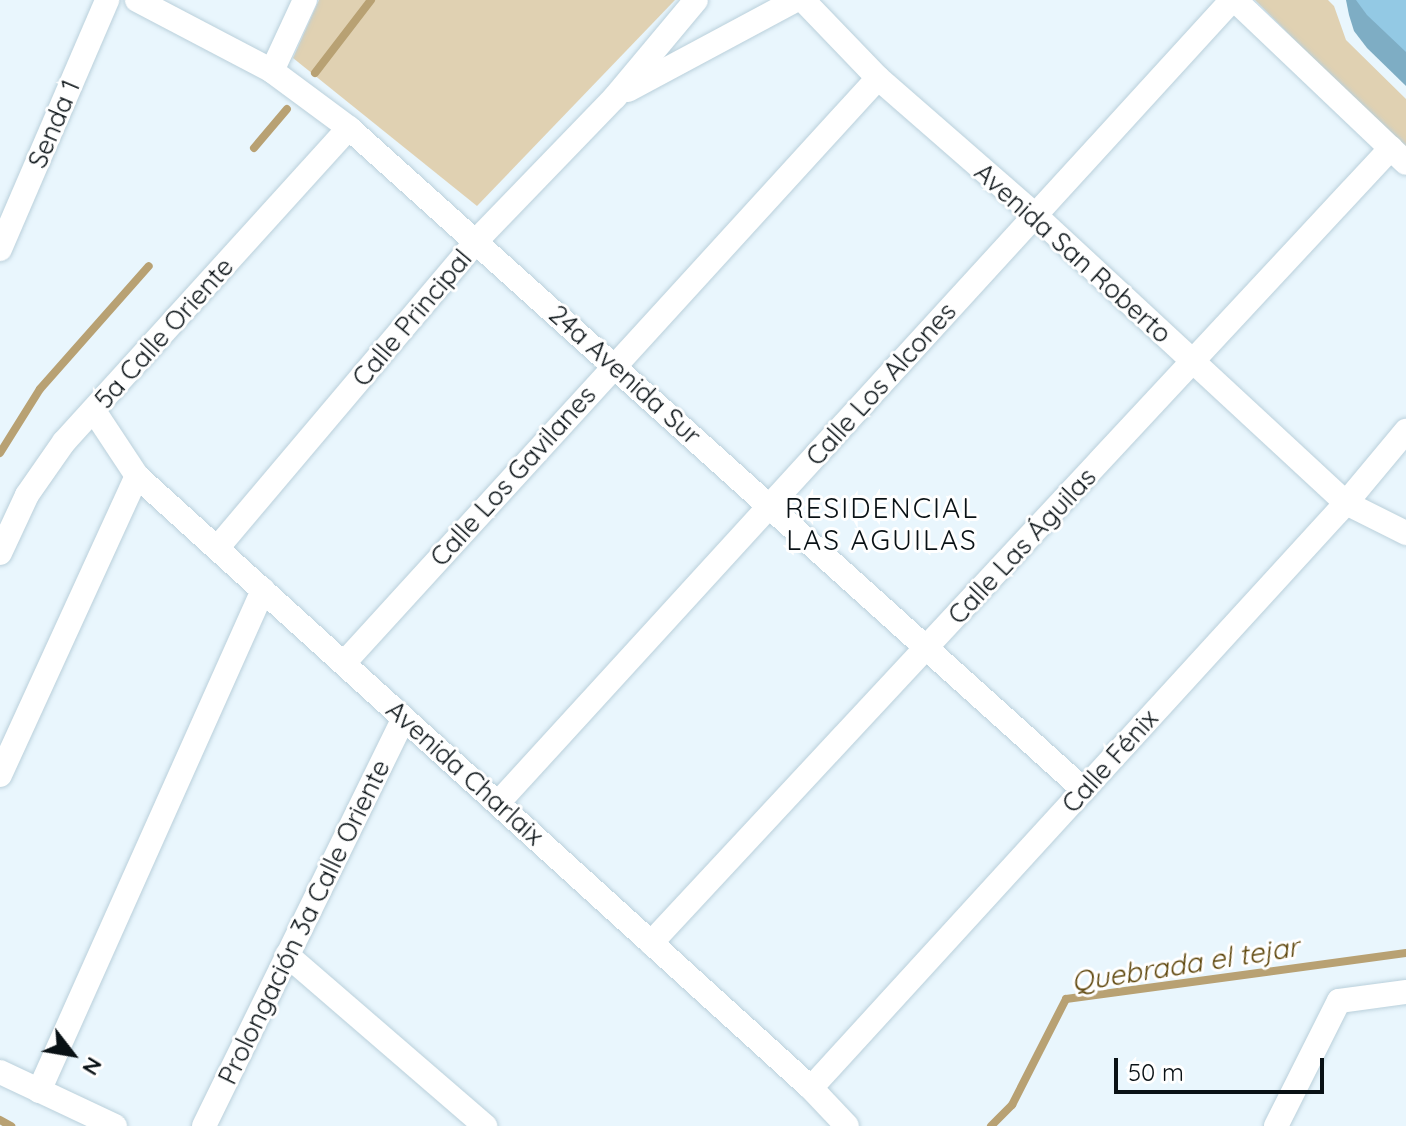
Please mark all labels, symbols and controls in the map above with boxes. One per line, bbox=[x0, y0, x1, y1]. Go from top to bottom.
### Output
street label: Senda 1 bbox=[22, 75, 86, 173]
street label: Avenida San Roberto bbox=[968, 156, 1178, 350]
street label: Calle Principal bbox=[346, 243, 478, 393]
street label: 5a Calle Oriente bbox=[88, 251, 240, 415]
street label: Calle Los Alcones bbox=[800, 296, 962, 472]
street label: 24a Avenida Sur bbox=[543, 299, 707, 451]
street label: Calle Los Gavilanes bbox=[424, 379, 602, 573]
street label: Calle Las Águilas bbox=[942, 461, 1102, 631]
district label: RESIDENCIAL LAS AGUILAS bbox=[785, 491, 979, 557]
street label: Avenida Charlaix bbox=[380, 694, 550, 852]
street label: Calle Fénix bbox=[1055, 703, 1165, 819]
street label: Prolongación 3a Calle Oriente bbox=[212, 755, 396, 1089]
water label: Quebrada el tejar bbox=[1069, 929, 1301, 999]
north arrow bbox=[32, 1014, 112, 1094]
scale bar bbox=[1118, 1042, 1328, 1092]
text: N bbox=[76, 1052, 109, 1080]
text: 50 m bbox=[1128, 1057, 1184, 1087]

